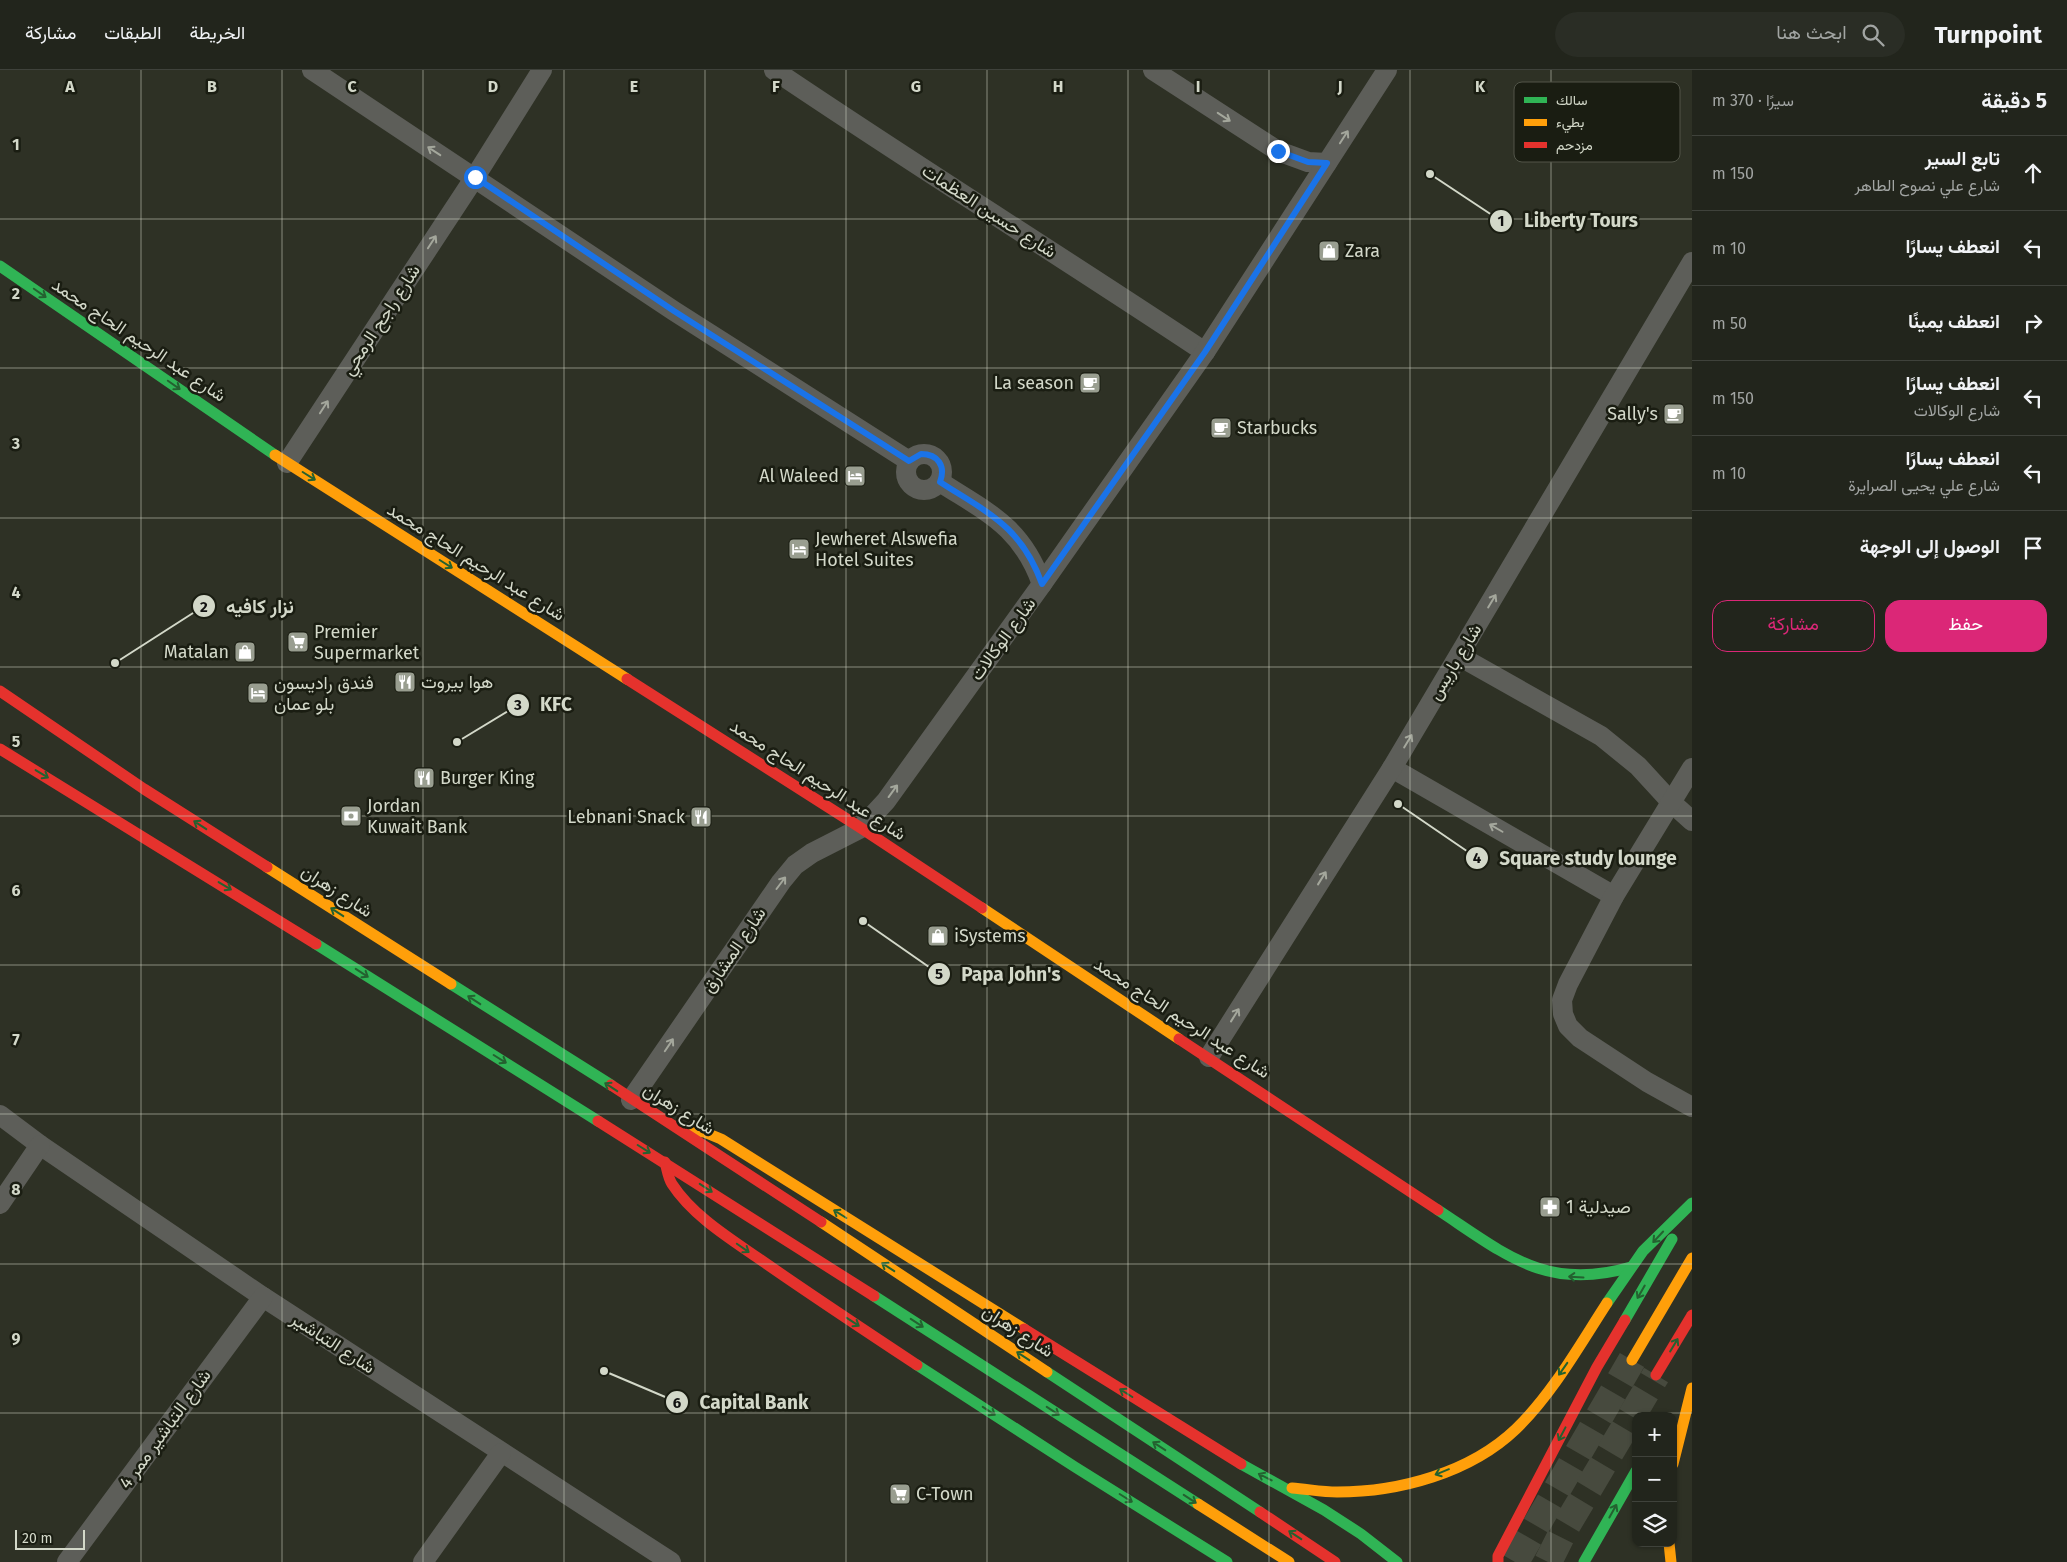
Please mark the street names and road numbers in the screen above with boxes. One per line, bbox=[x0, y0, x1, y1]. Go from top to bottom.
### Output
street label: شارع حسين العظمات bbox=[917, 159, 1060, 263]
street label: شارع راجح الرمحي bbox=[337, 260, 428, 382]
street label: شارع عبد الرحيم الحاج محمد bbox=[47, 273, 230, 407]
street label: شارع عبد الرحيم الحاج محمد bbox=[382, 498, 569, 627]
street label: شارع الوكالات bbox=[966, 593, 1041, 685]
street label: شارع باريس bbox=[1424, 620, 1487, 705]
street label: شارع عبد الرحيم الحاج محمد bbox=[725, 715, 910, 846]
street label: شارع زهران bbox=[297, 860, 377, 923]
street label: شارع المشارق bbox=[697, 903, 772, 998]
street label: شارع عبد الرحيم الحاج محمد bbox=[1089, 953, 1274, 1084]
street label: شارع زهران bbox=[639, 1078, 719, 1140]
street label: شارع زهران bbox=[978, 1300, 1058, 1363]
street label: شارع التباشير bbox=[285, 1307, 379, 1379]
street label: شارع التباشير ممر 4 bbox=[114, 1365, 216, 1493]

